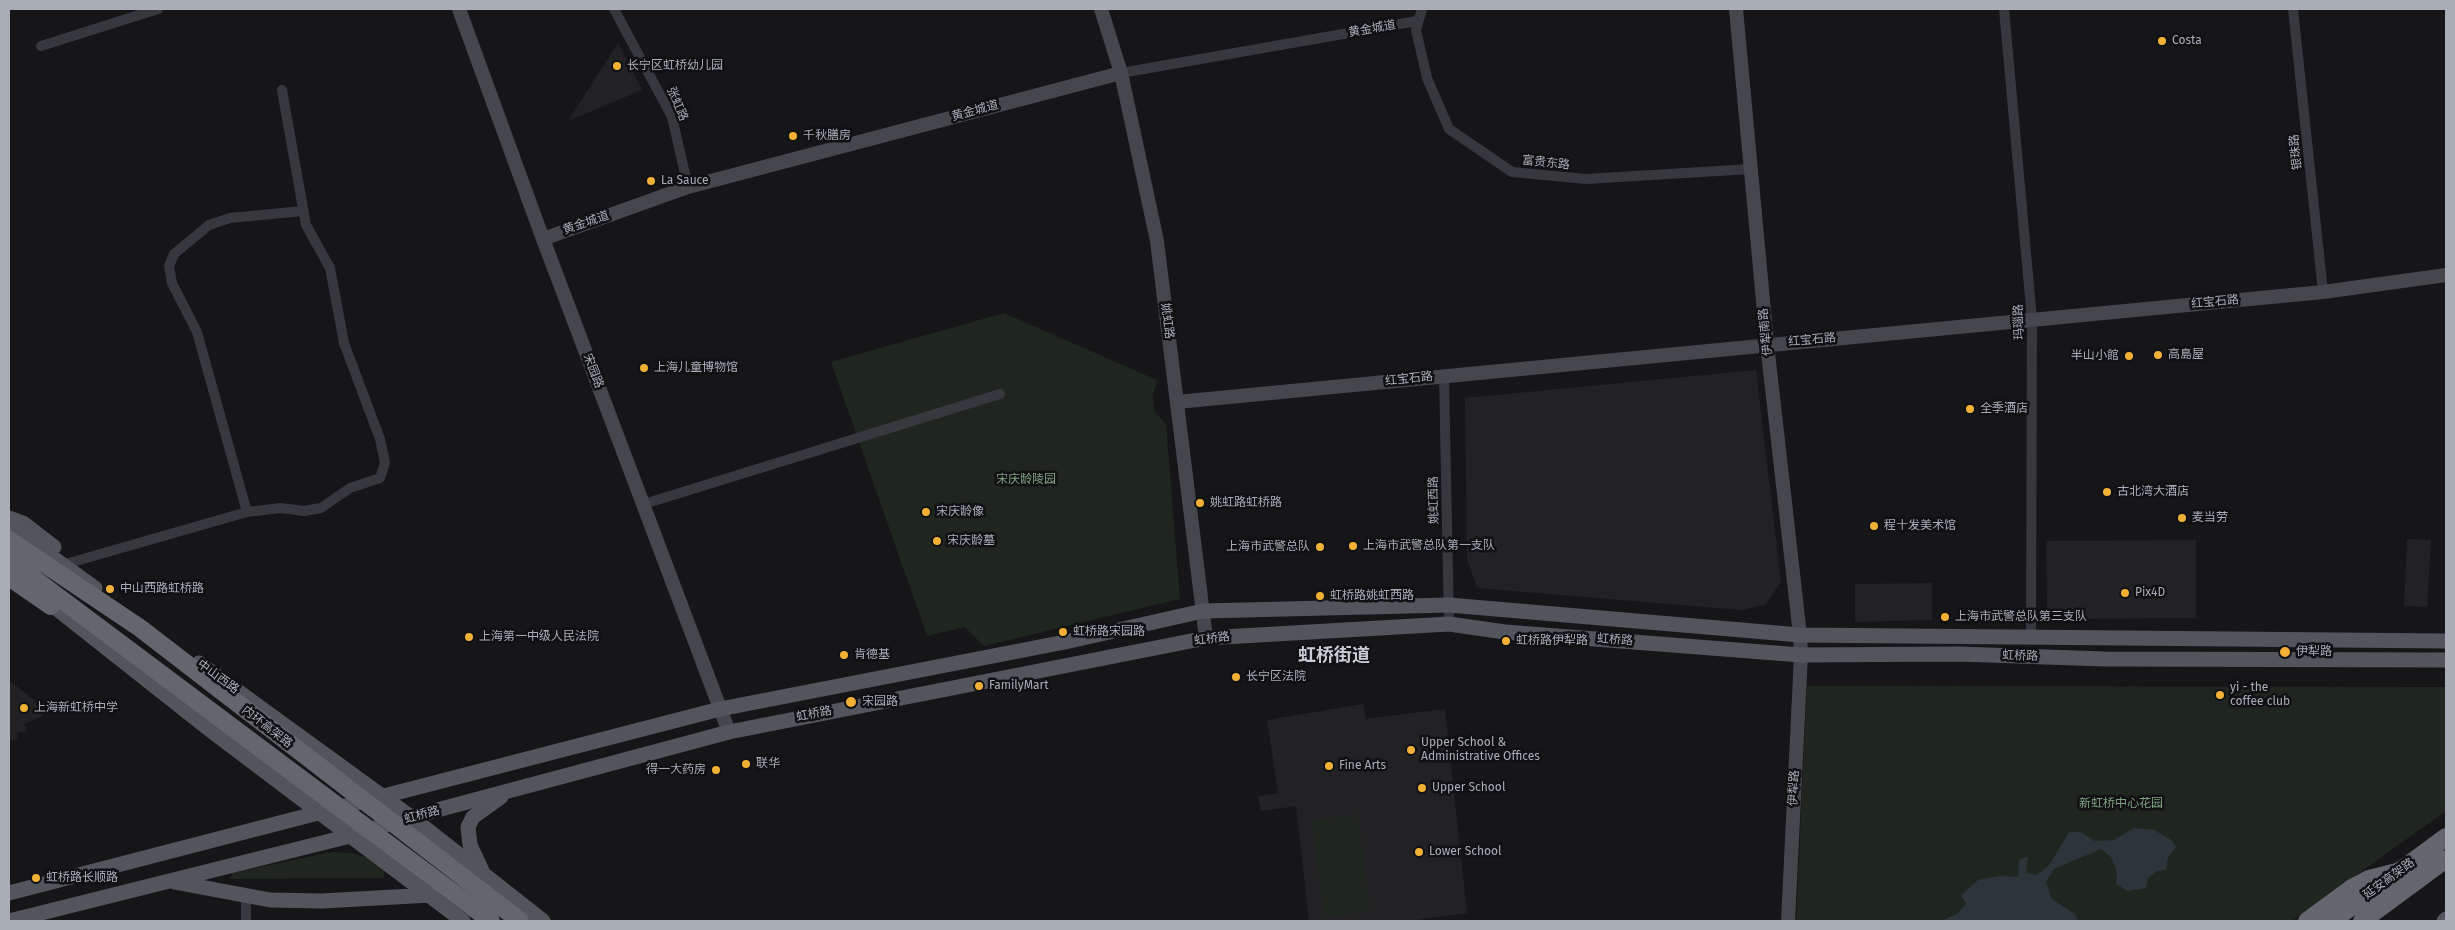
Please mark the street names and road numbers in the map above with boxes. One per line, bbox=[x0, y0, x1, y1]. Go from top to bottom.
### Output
street label: 黄金城道 bbox=[1347, 18, 1397, 40]
street label: 张虹路 bbox=[663, 85, 691, 123]
street label: 黄金城道 bbox=[950, 98, 1000, 124]
street label: 银珠路 bbox=[2287, 133, 2305, 171]
street label: 富贵东路 bbox=[1521, 153, 1571, 173]
street label: 黄金城道 bbox=[561, 208, 611, 238]
street label: 红宝石路 bbox=[2190, 293, 2240, 311]
street label: 姚虹路 bbox=[1158, 302, 1176, 340]
street label: 玛瑙路 bbox=[2011, 304, 2027, 340]
street label: 伊犁南路 bbox=[1756, 307, 1776, 357]
street label: 红宝石路 bbox=[1787, 331, 1837, 349]
street label: 宋园路 bbox=[580, 352, 606, 390]
street label: 红宝石路 bbox=[1384, 369, 1434, 389]
street label: 姚虹西路 bbox=[1426, 476, 1442, 524]
street label: 虹桥路 bbox=[1193, 630, 1231, 648]
street label: 虹桥路 bbox=[1597, 632, 1633, 648]
street label: 虹桥路 bbox=[2002, 648, 2038, 664]
street label: 中山西路 bbox=[194, 657, 242, 697]
street label: 内环高架路 bbox=[239, 703, 295, 751]
street label: 虹桥路 bbox=[795, 703, 833, 725]
street label: 伊犁路 bbox=[1786, 770, 1802, 806]
street label: 虹桥路 bbox=[403, 803, 441, 827]
street label: 延安高架路 bbox=[2360, 856, 2418, 902]

